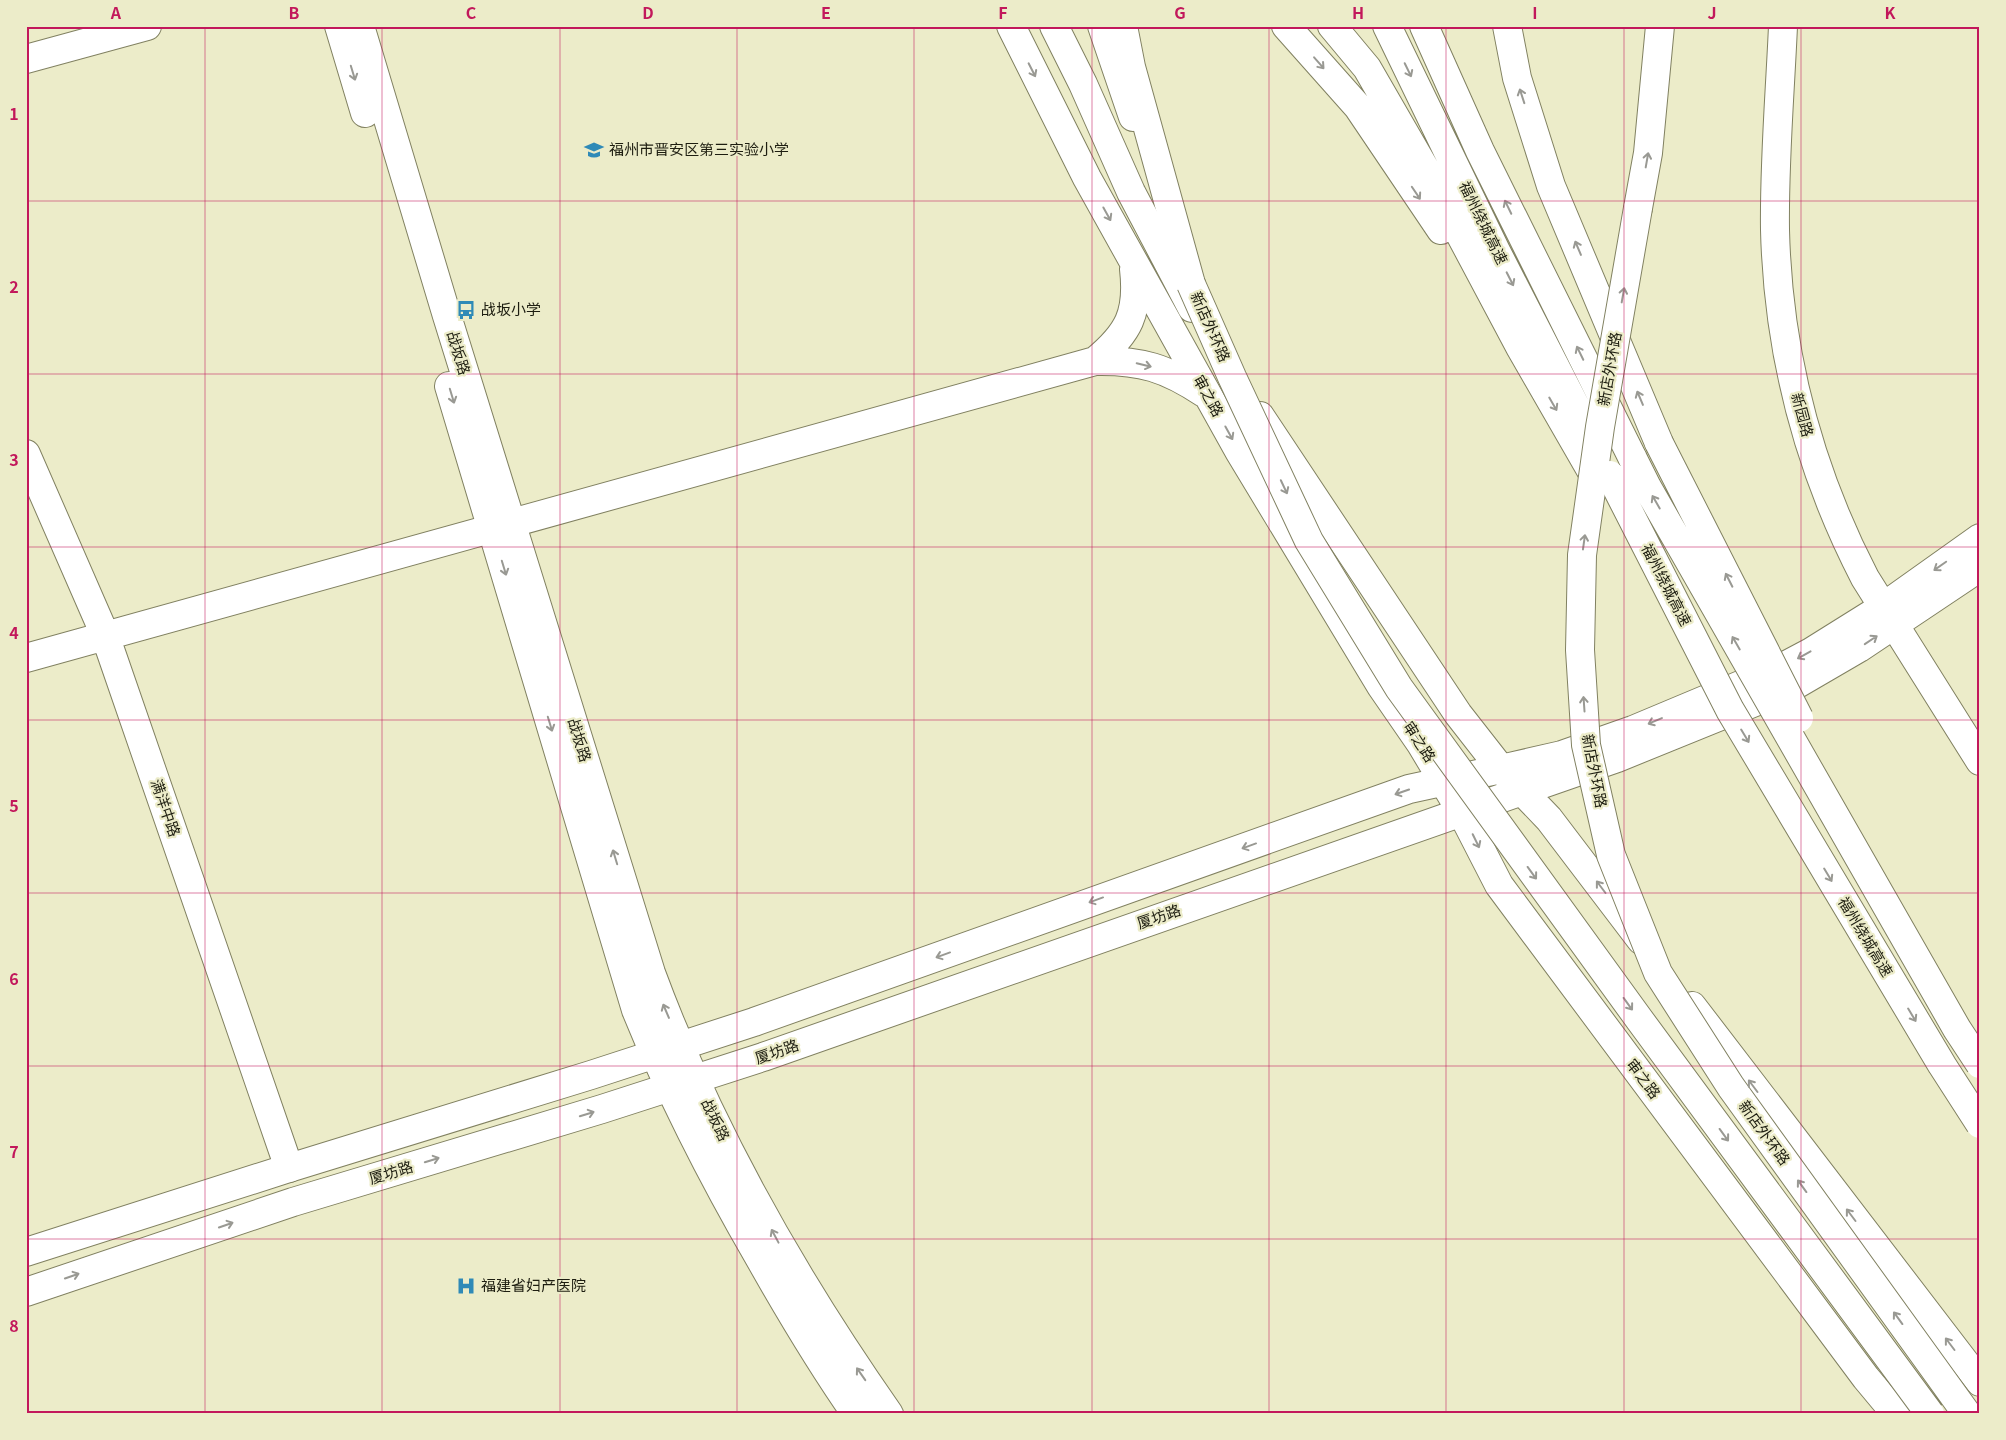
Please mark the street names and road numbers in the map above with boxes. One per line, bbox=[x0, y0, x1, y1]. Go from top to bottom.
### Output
street label: 福州绕城高速 bbox=[1455, 177, 1514, 267]
street label: 新店外环路 bbox=[1187, 288, 1236, 365]
street label: 战坂路 bbox=[443, 328, 476, 377]
street label: 新店外环路 bbox=[1592, 330, 1625, 408]
street label: 审之路 bbox=[1189, 370, 1229, 420]
street label: 新园路 bbox=[1787, 390, 1819, 439]
street label: 福州绕城高速 bbox=[1638, 539, 1697, 629]
street label: 战坂路 bbox=[564, 715, 597, 764]
street label: 审之路 bbox=[1399, 717, 1441, 766]
street label: 新店外环路 bbox=[1578, 732, 1613, 810]
street label: 满洋中路 bbox=[147, 776, 186, 839]
street label: 福州绕城高速 bbox=[1834, 892, 1898, 980]
street label: 厦坊路 bbox=[1134, 898, 1183, 933]
street label: 厦坊路 bbox=[752, 1033, 801, 1068]
street label: 审之路 bbox=[1622, 1054, 1666, 1102]
street label: 战坂路 bbox=[697, 1095, 736, 1144]
street label: 新店外环路 bbox=[1735, 1096, 1796, 1169]
street label: 厦坊路 bbox=[366, 1155, 415, 1188]

